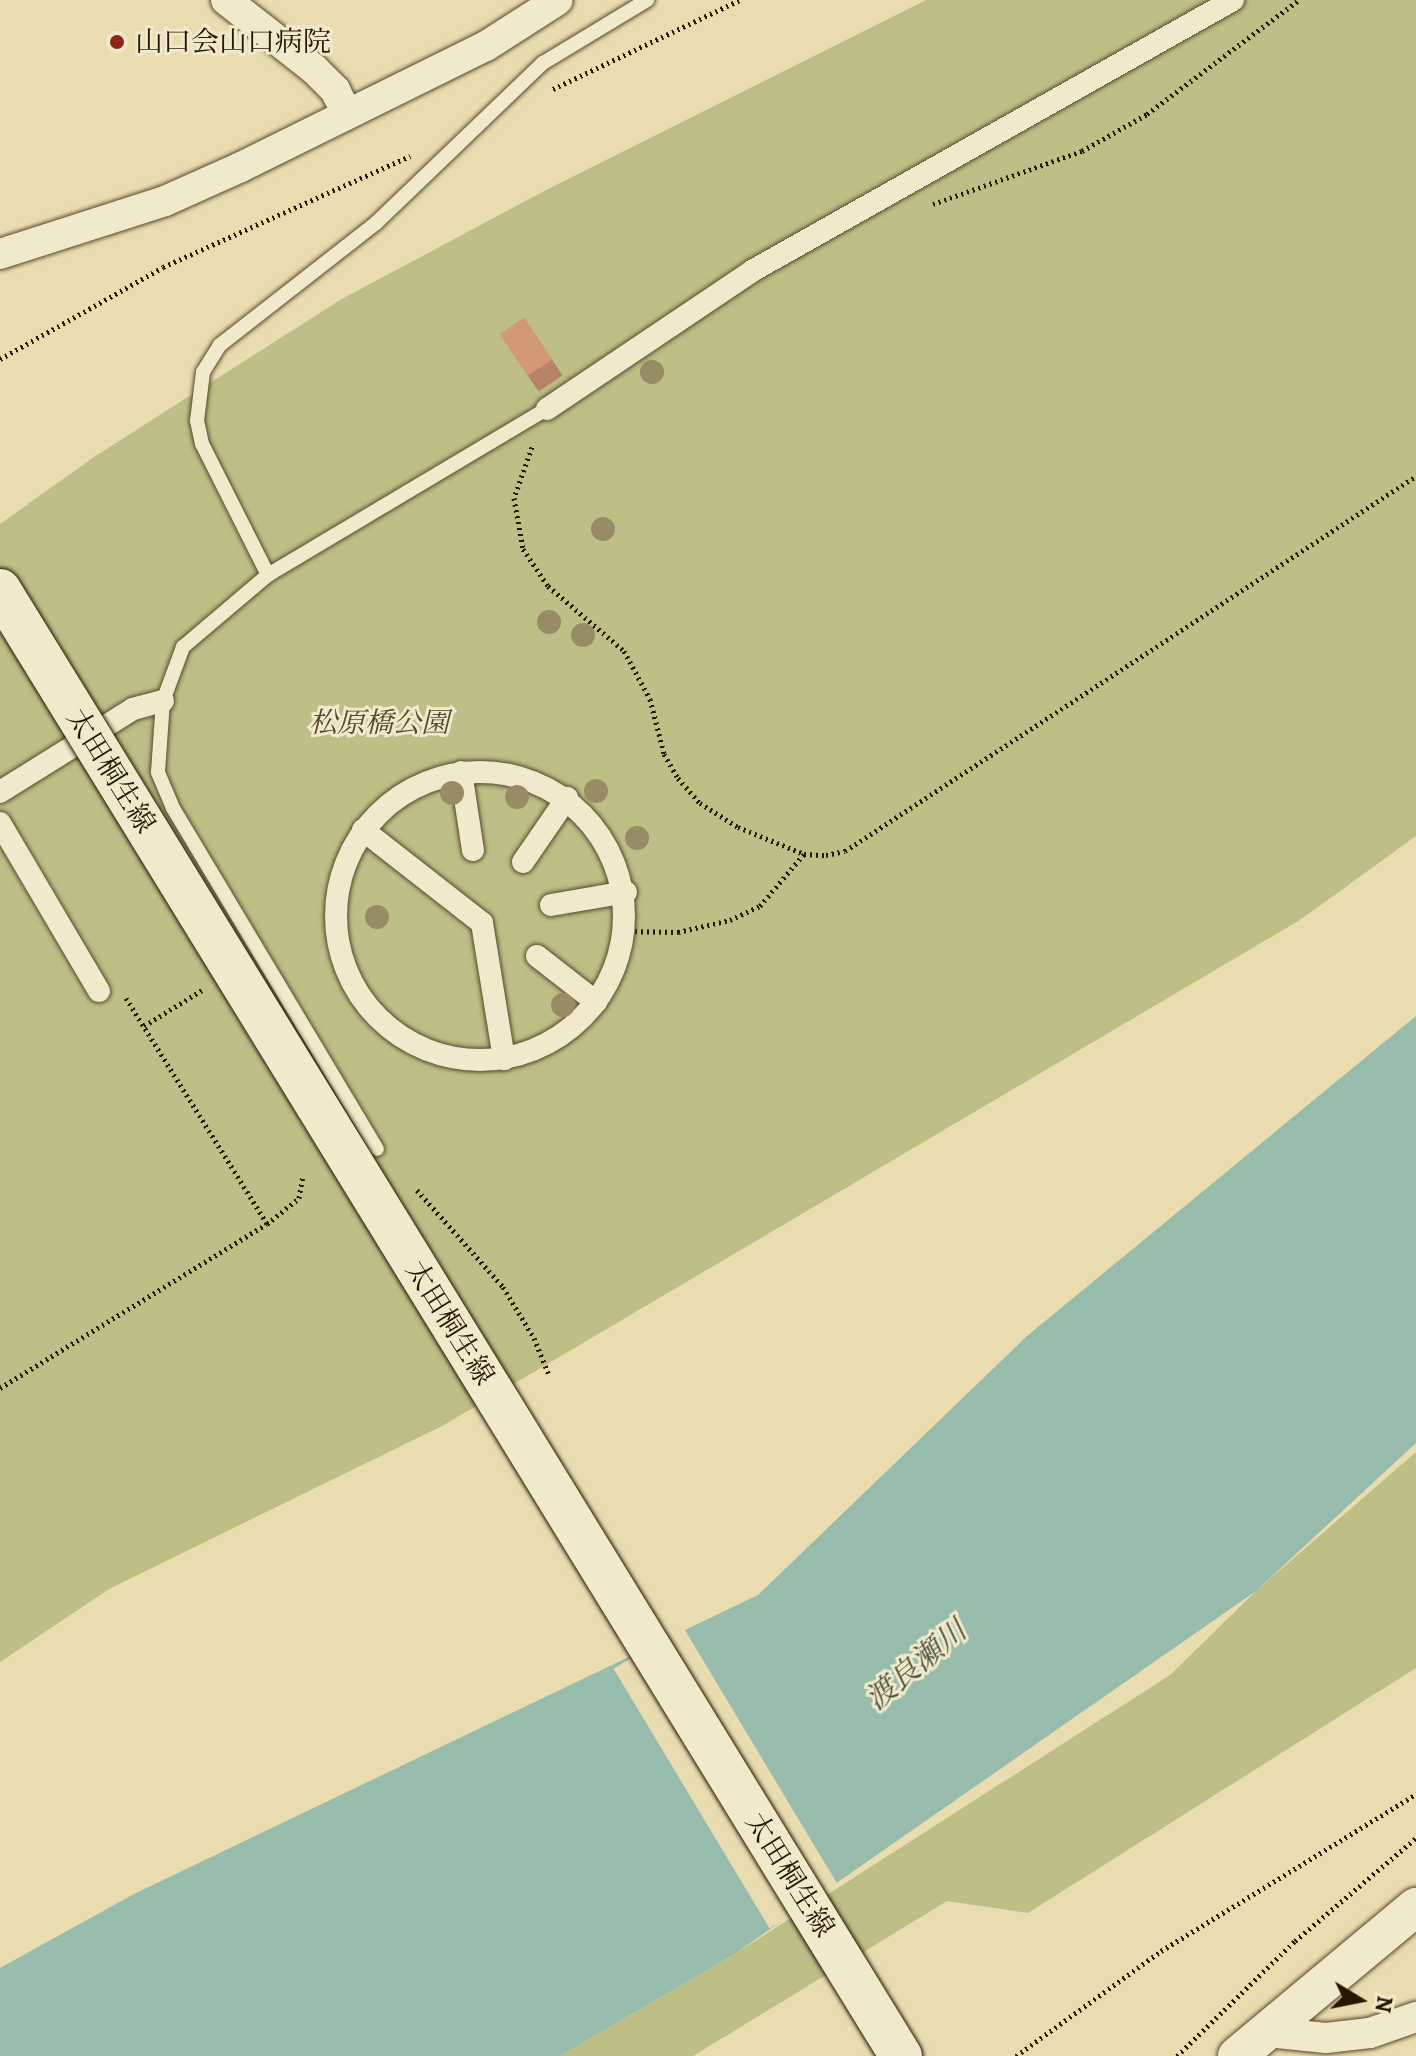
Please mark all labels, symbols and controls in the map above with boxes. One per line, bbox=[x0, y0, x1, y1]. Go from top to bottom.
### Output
place label: 山口会山口病院 bbox=[135, 25, 331, 59]
marker: 山口会山口病院 bbox=[106, 31, 128, 53]
street label: 太田桐生線 bbox=[60, 703, 162, 839]
park label: 松原橋公園 bbox=[309, 706, 449, 740]
street label: 太田桐生線 bbox=[399, 1255, 501, 1391]
water label: 渡良瀬川 bbox=[858, 1613, 974, 1717]
street label: 太田桐生線 bbox=[739, 1807, 841, 1943]
north arrow bbox=[1320, 1960, 1400, 2040]
text: N bbox=[1367, 1994, 1400, 2015]

